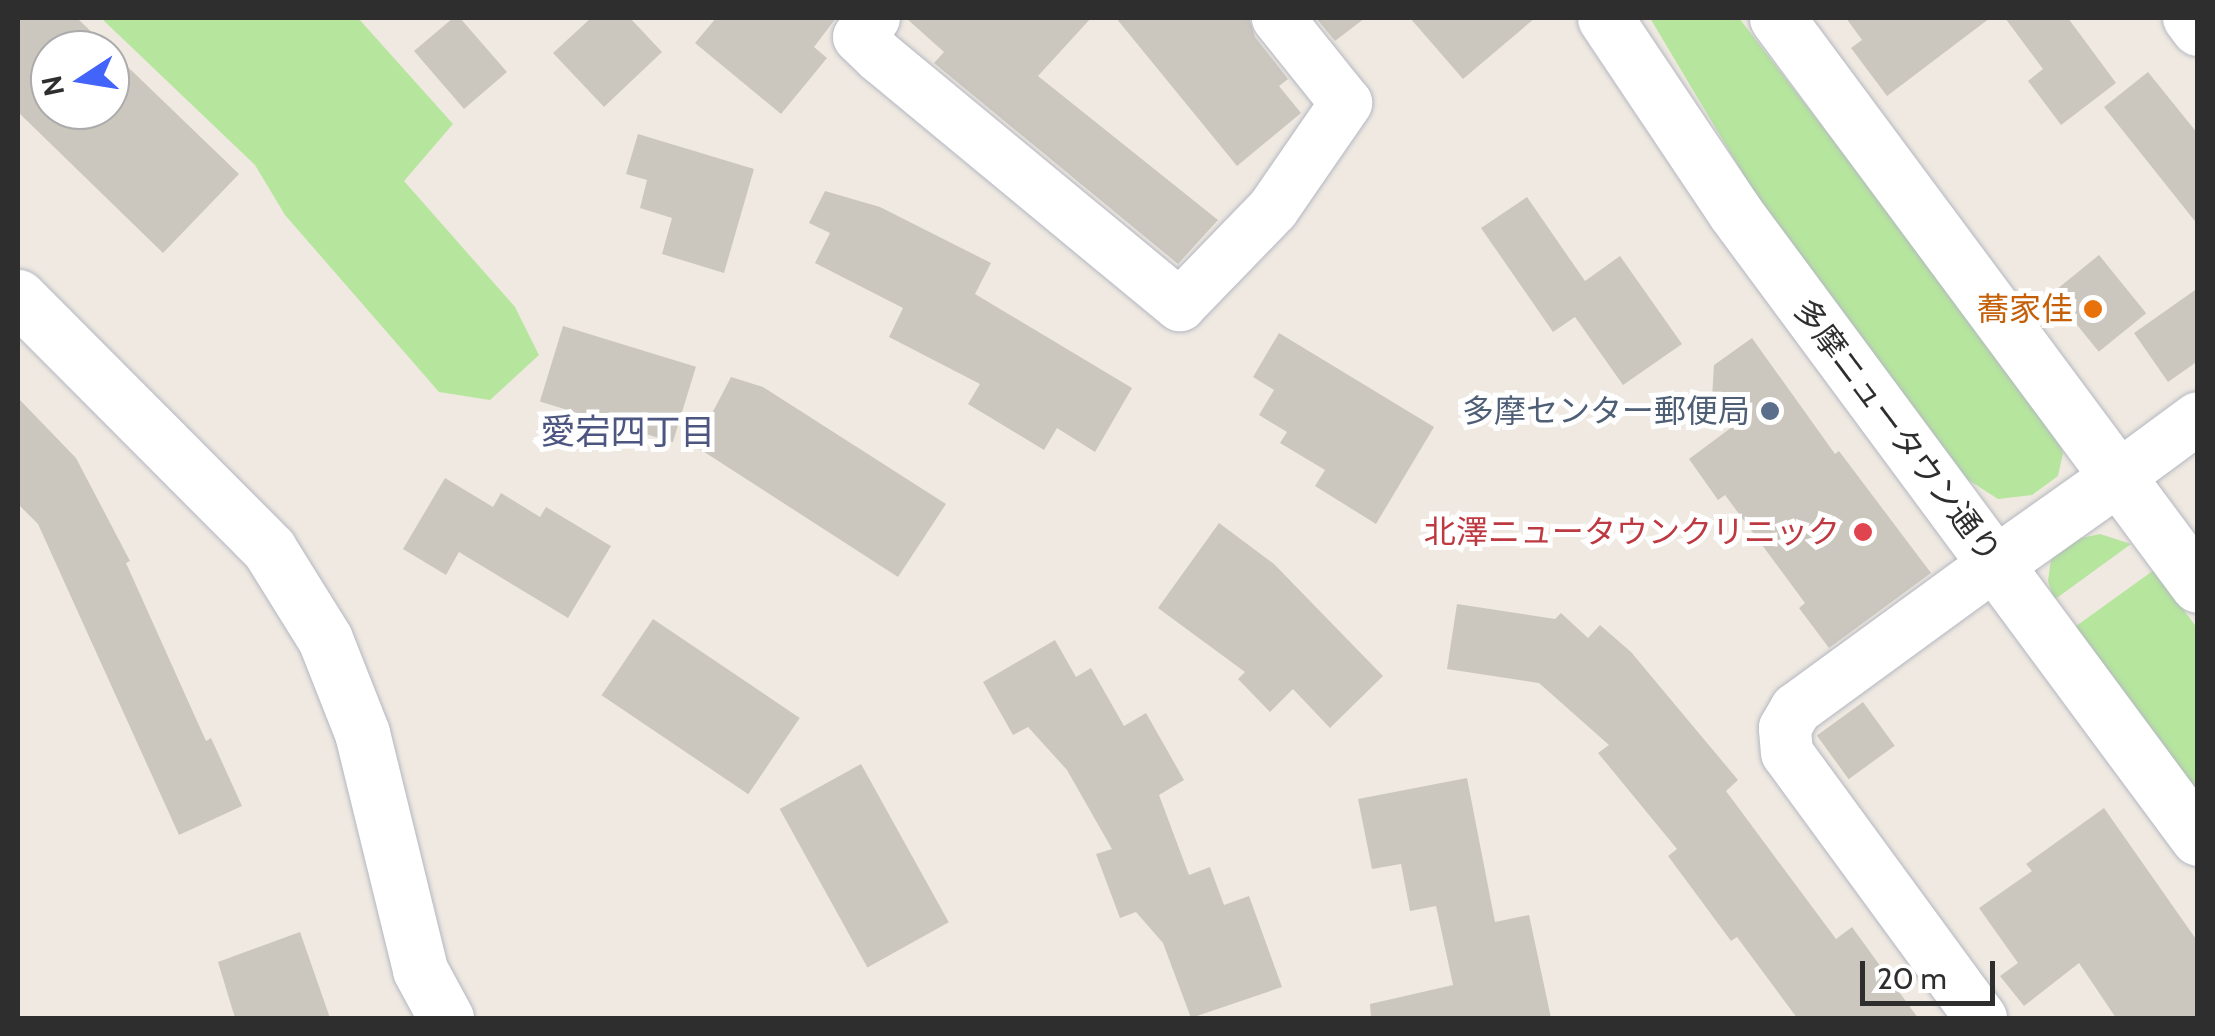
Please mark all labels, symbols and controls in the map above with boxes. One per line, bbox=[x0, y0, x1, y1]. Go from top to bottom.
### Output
north arrow bbox=[30, 30, 130, 130]
text: N bbox=[34, 73, 71, 99]
place label: 蕎家佳 bbox=[1977, 290, 2073, 328]
street label: 多摩ニュータウン通り bbox=[1785, 292, 2009, 570]
marker: 蕎家佳 bbox=[2082, 298, 2104, 320]
place label: 多摩センター郵便局 bbox=[1462, 392, 1750, 430]
marker: 多摩センター郵便局 bbox=[1759, 400, 1781, 422]
district label: 愛宕四丁目 bbox=[541, 411, 715, 453]
place label: 北澤ニュータウンクリニック bbox=[1424, 513, 1840, 551]
marker: 北澤ニュータウンクリニック bbox=[1850, 519, 1876, 545]
scale bar bbox=[1865, 941, 2000, 1003]
text: 20 m bbox=[1877, 960, 1947, 997]

